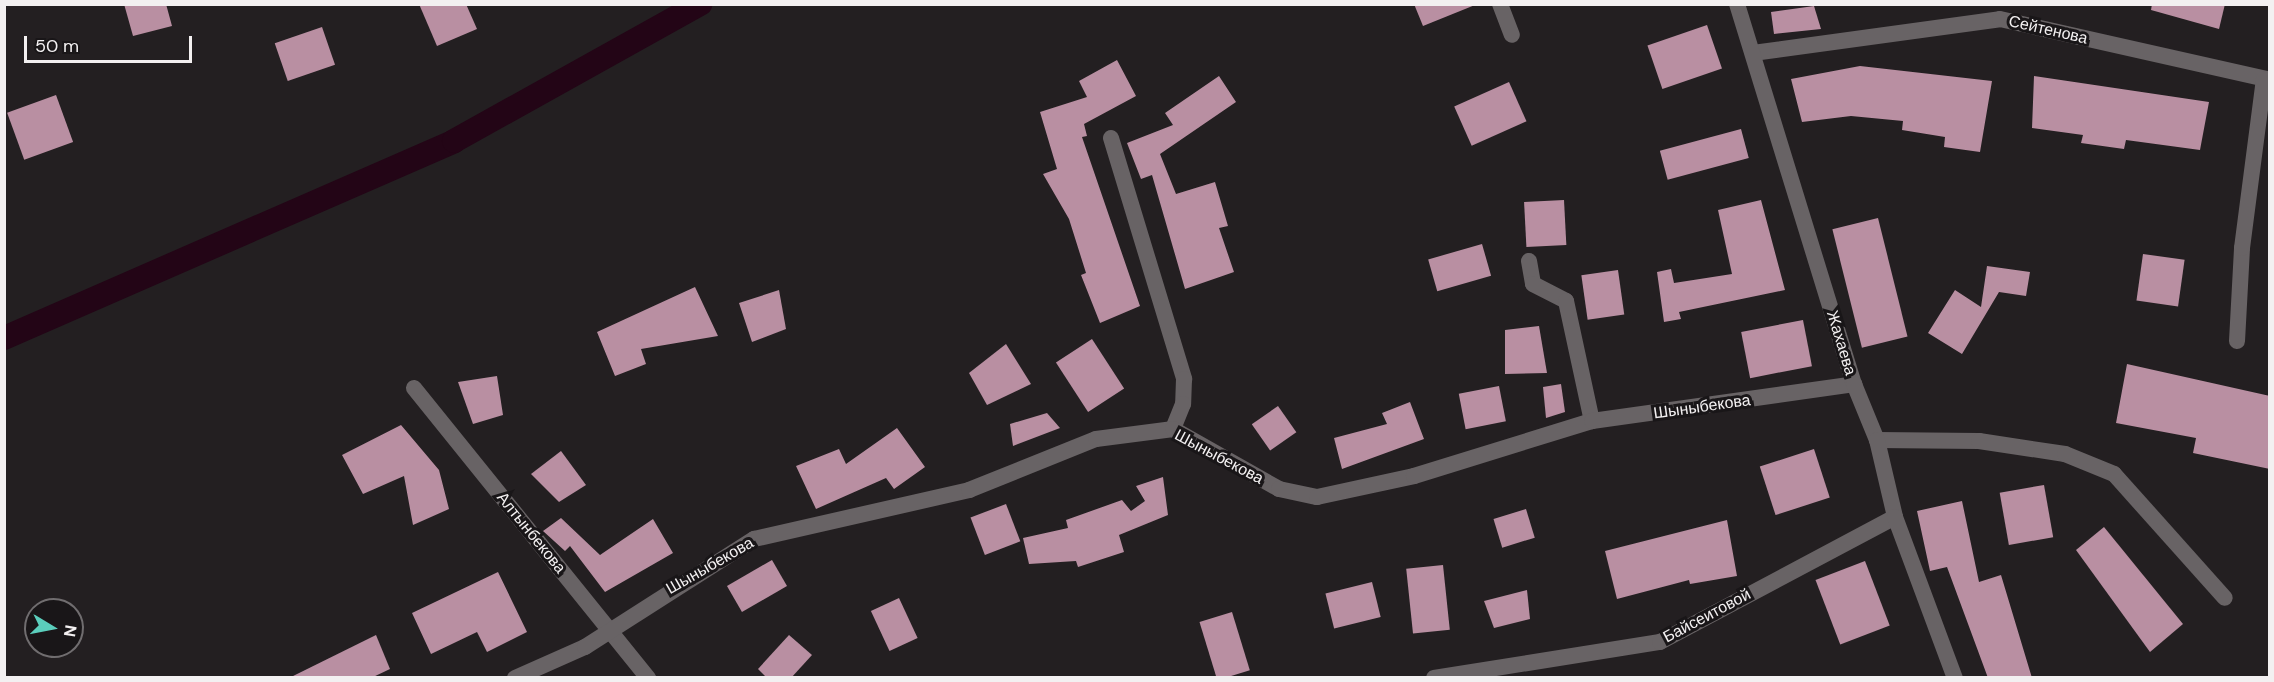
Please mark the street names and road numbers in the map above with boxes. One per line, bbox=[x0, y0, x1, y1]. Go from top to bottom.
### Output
street label: Сейтенова bbox=[2007, 12, 2089, 48]
street label: Жахаева bbox=[1822, 308, 1860, 378]
street label: Шыныбекова bbox=[1652, 391, 1752, 423]
street label: Шыныбекова bbox=[1171, 426, 1267, 488]
street label: Алтынбекова bbox=[492, 489, 570, 577]
street label: Шыныбекова bbox=[663, 533, 757, 599]
street label: Байсеитовой bbox=[1660, 585, 1754, 647]

